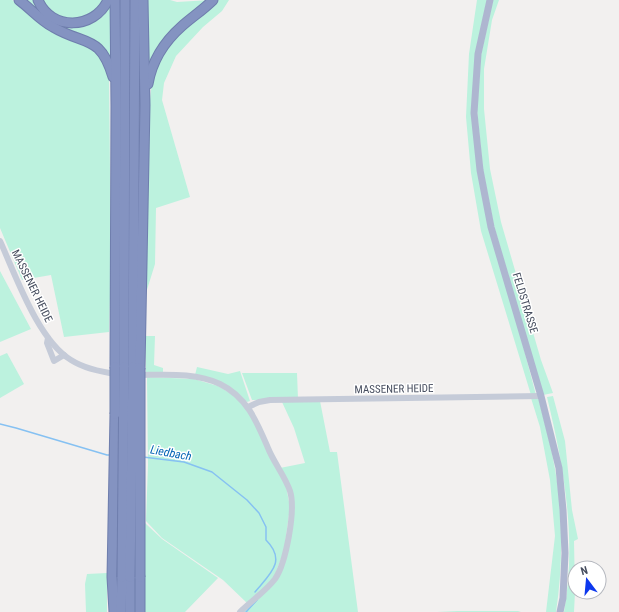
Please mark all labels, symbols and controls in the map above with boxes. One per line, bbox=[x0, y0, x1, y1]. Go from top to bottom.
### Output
street label: MASSENER HEIDE bbox=[9, 248, 55, 325]
street label: FELDSTRASSE bbox=[510, 271, 541, 335]
street label: MASSENER HEIDE bbox=[354, 382, 434, 396]
water label: Liedbach bbox=[149, 442, 193, 464]
north arrow bbox=[567, 560, 607, 600]
text: N bbox=[579, 564, 590, 578]

